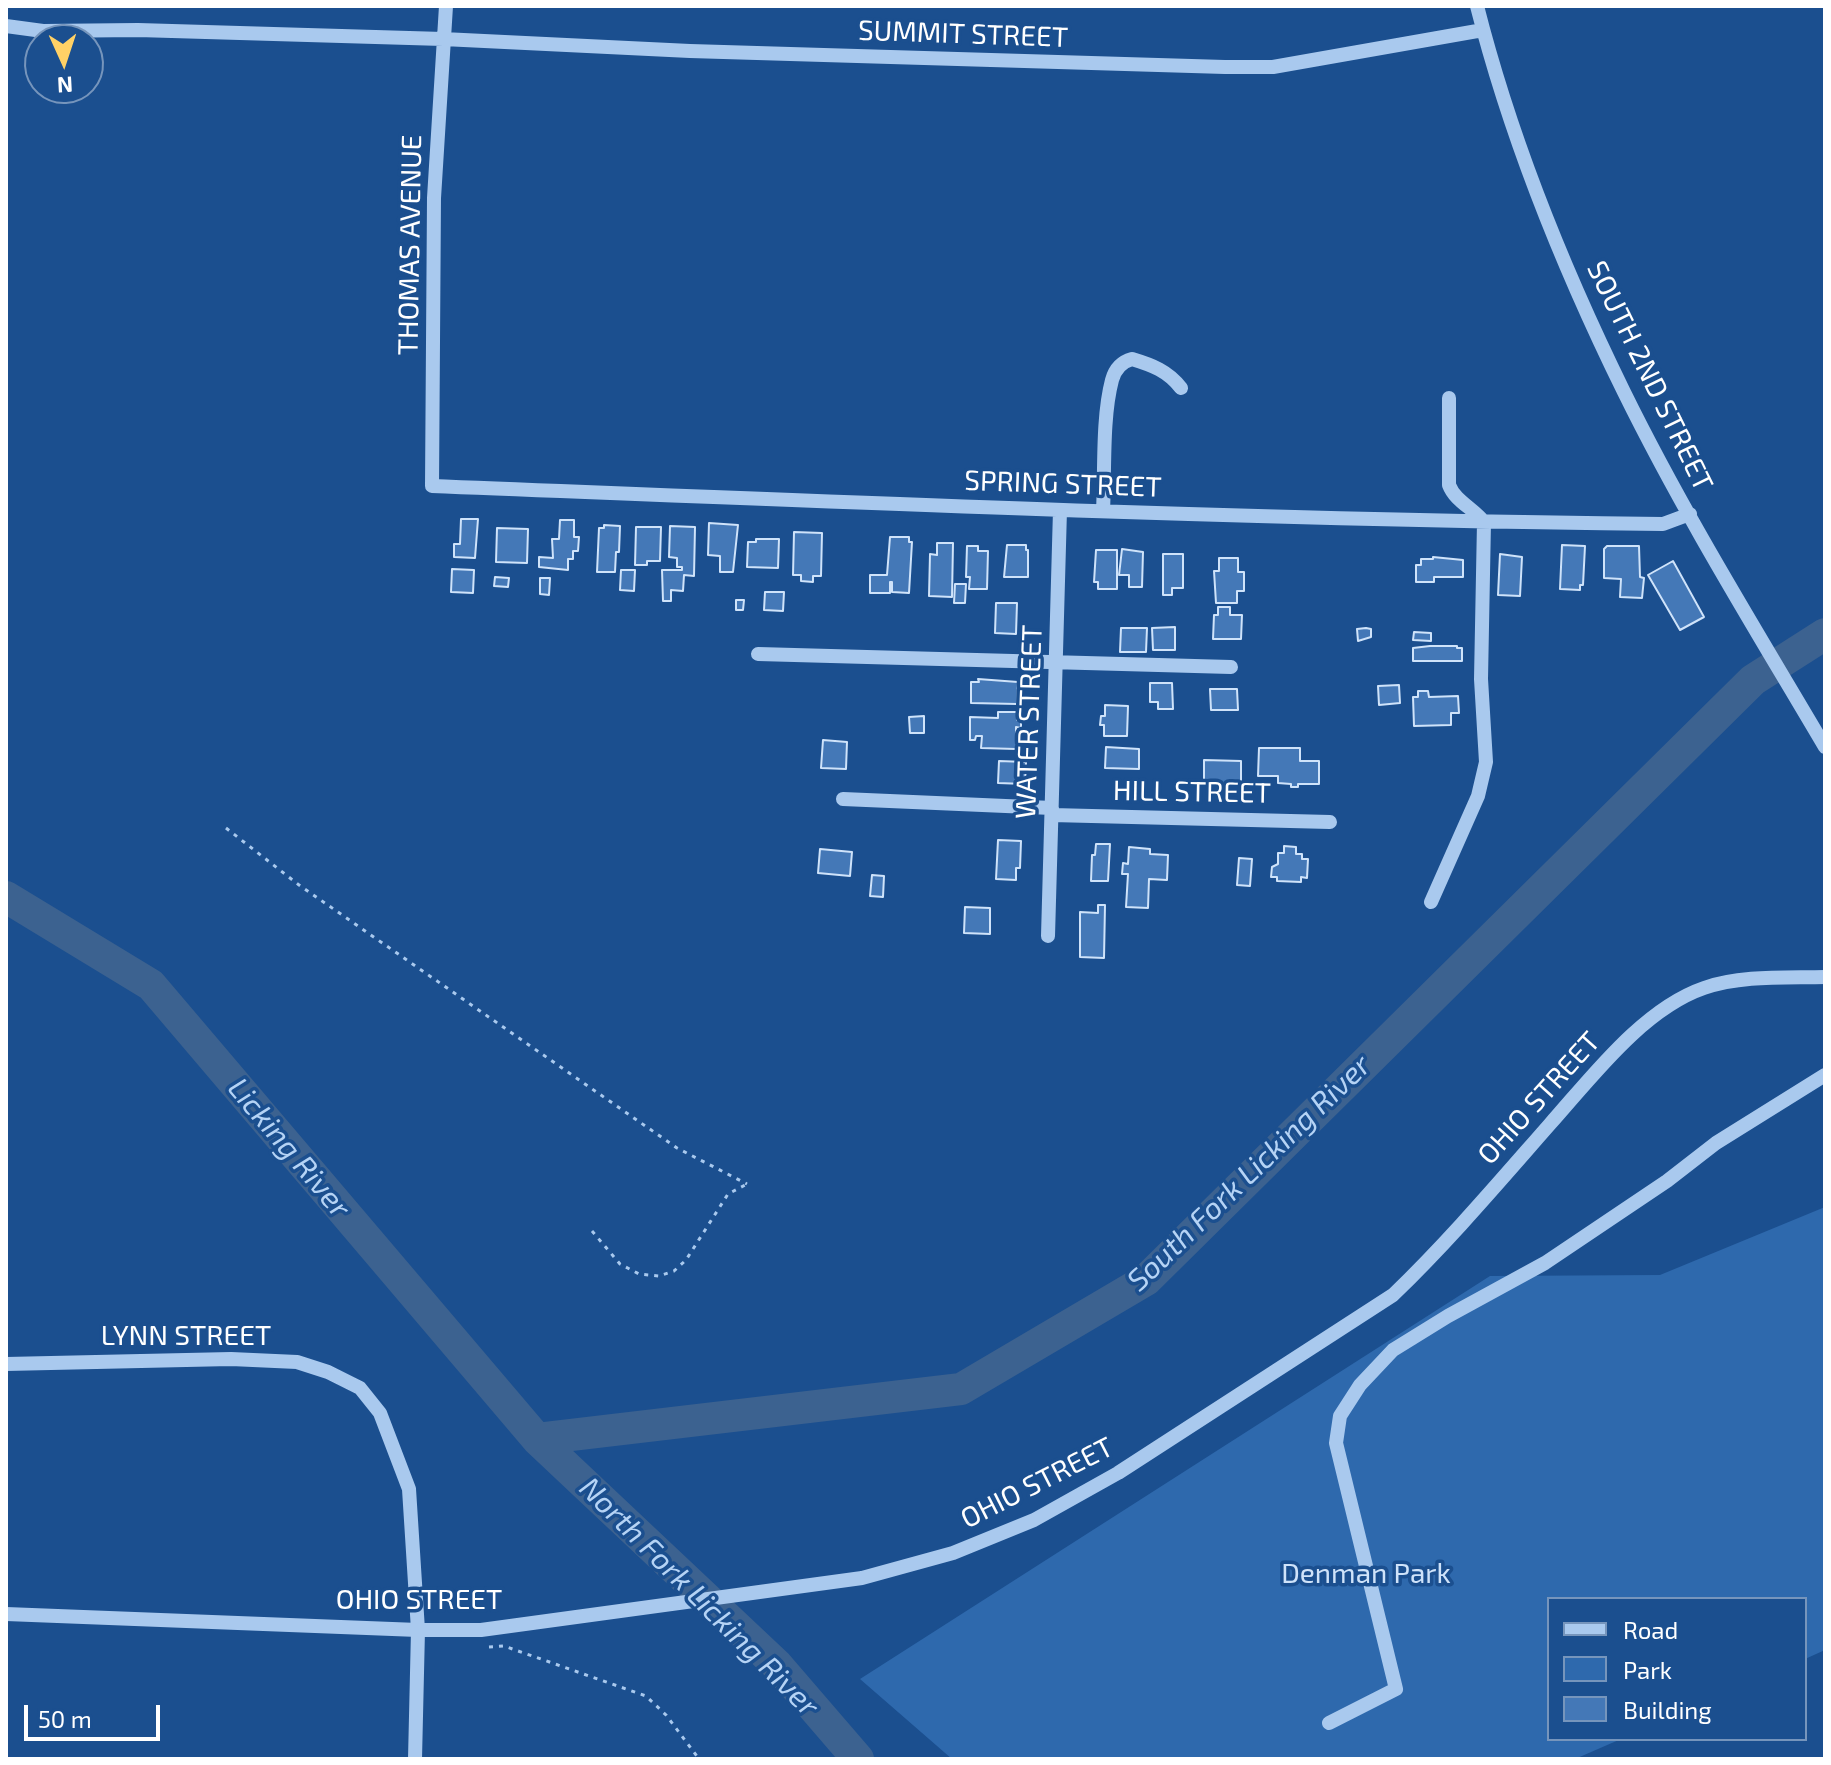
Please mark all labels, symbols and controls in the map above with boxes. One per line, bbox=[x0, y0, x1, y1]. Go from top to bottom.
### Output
street label: SUMMIT STREET bbox=[857, 14, 1069, 54]
north arrow bbox=[24, 24, 104, 104]
text: N bbox=[57, 73, 74, 99]
street label: THOMAS AVENUE bbox=[391, 134, 429, 356]
street label: SOUTH 2ND STREET bbox=[1580, 256, 1720, 496]
street label: SPRING STREET bbox=[964, 464, 1162, 504]
street label: WATER STREET bbox=[1009, 624, 1049, 820]
street label: HILL STREET bbox=[1113, 774, 1271, 810]
street label: OHIO STREET bbox=[1471, 1025, 1607, 1171]
water label: South Fork Licking River bbox=[1120, 1047, 1378, 1299]
water label: Licking River bbox=[220, 1071, 358, 1225]
street label: LYNN STREET bbox=[101, 1319, 271, 1353]
street label: OHIO STREET bbox=[955, 1430, 1119, 1536]
water label: North Fork Licking River bbox=[572, 1470, 826, 1724]
park label: Denman Park bbox=[1281, 1557, 1451, 1591]
street label: OHIO STREET bbox=[336, 1583, 502, 1617]
legend bbox=[1547, 1597, 1807, 1741]
text: Road bbox=[1623, 1615, 1678, 1644]
text: Park bbox=[1623, 1655, 1672, 1684]
scale bar bbox=[28, 1689, 164, 1739]
text: Building bbox=[1623, 1695, 1712, 1724]
text: 50 m bbox=[38, 1704, 92, 1733]

